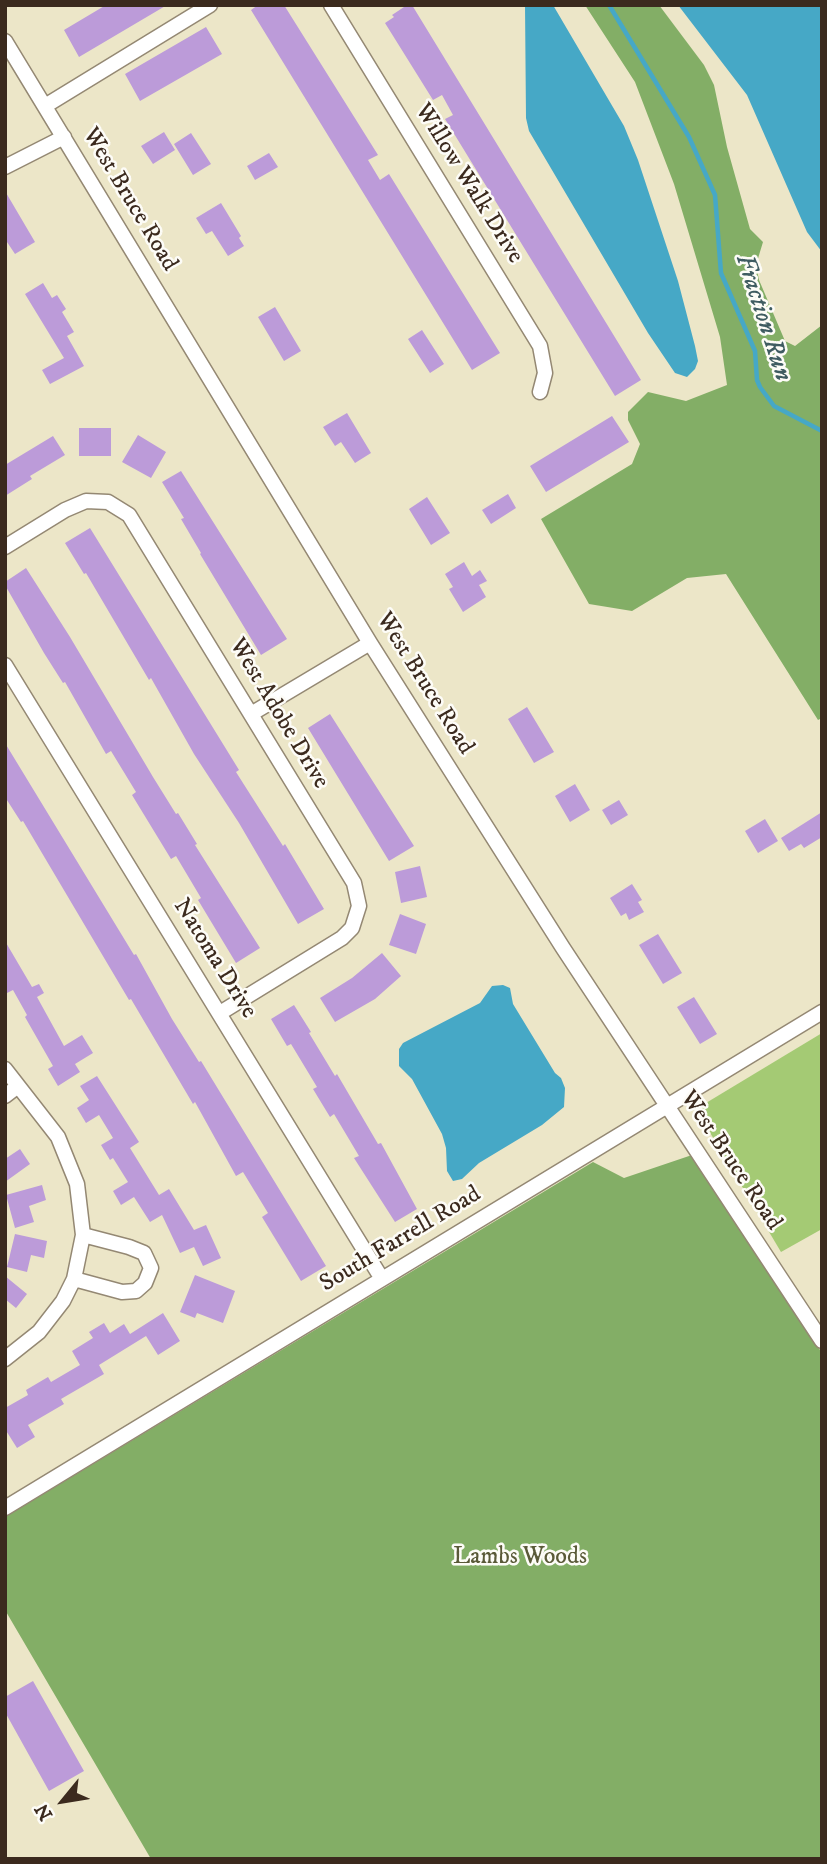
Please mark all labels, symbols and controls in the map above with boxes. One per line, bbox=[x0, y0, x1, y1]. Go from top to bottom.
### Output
street label: Willow Walk Drive bbox=[407, 99, 529, 269]
street label: West Bruce Road bbox=[75, 123, 183, 277]
water label: Fraction Run bbox=[727, 251, 797, 385]
street label: West Bruce Road bbox=[369, 608, 479, 760]
street label: West Adobe Drive bbox=[222, 634, 334, 794]
street label: Natoma Drive bbox=[166, 894, 262, 1024]
street label: West Bruce Road bbox=[673, 1086, 787, 1236]
street label: South Farrell Road bbox=[315, 1181, 487, 1299]
park label: Lambs Woods bbox=[453, 1544, 587, 1572]
north arrow bbox=[28, 1766, 98, 1836]
text: N bbox=[31, 1799, 58, 1824]

